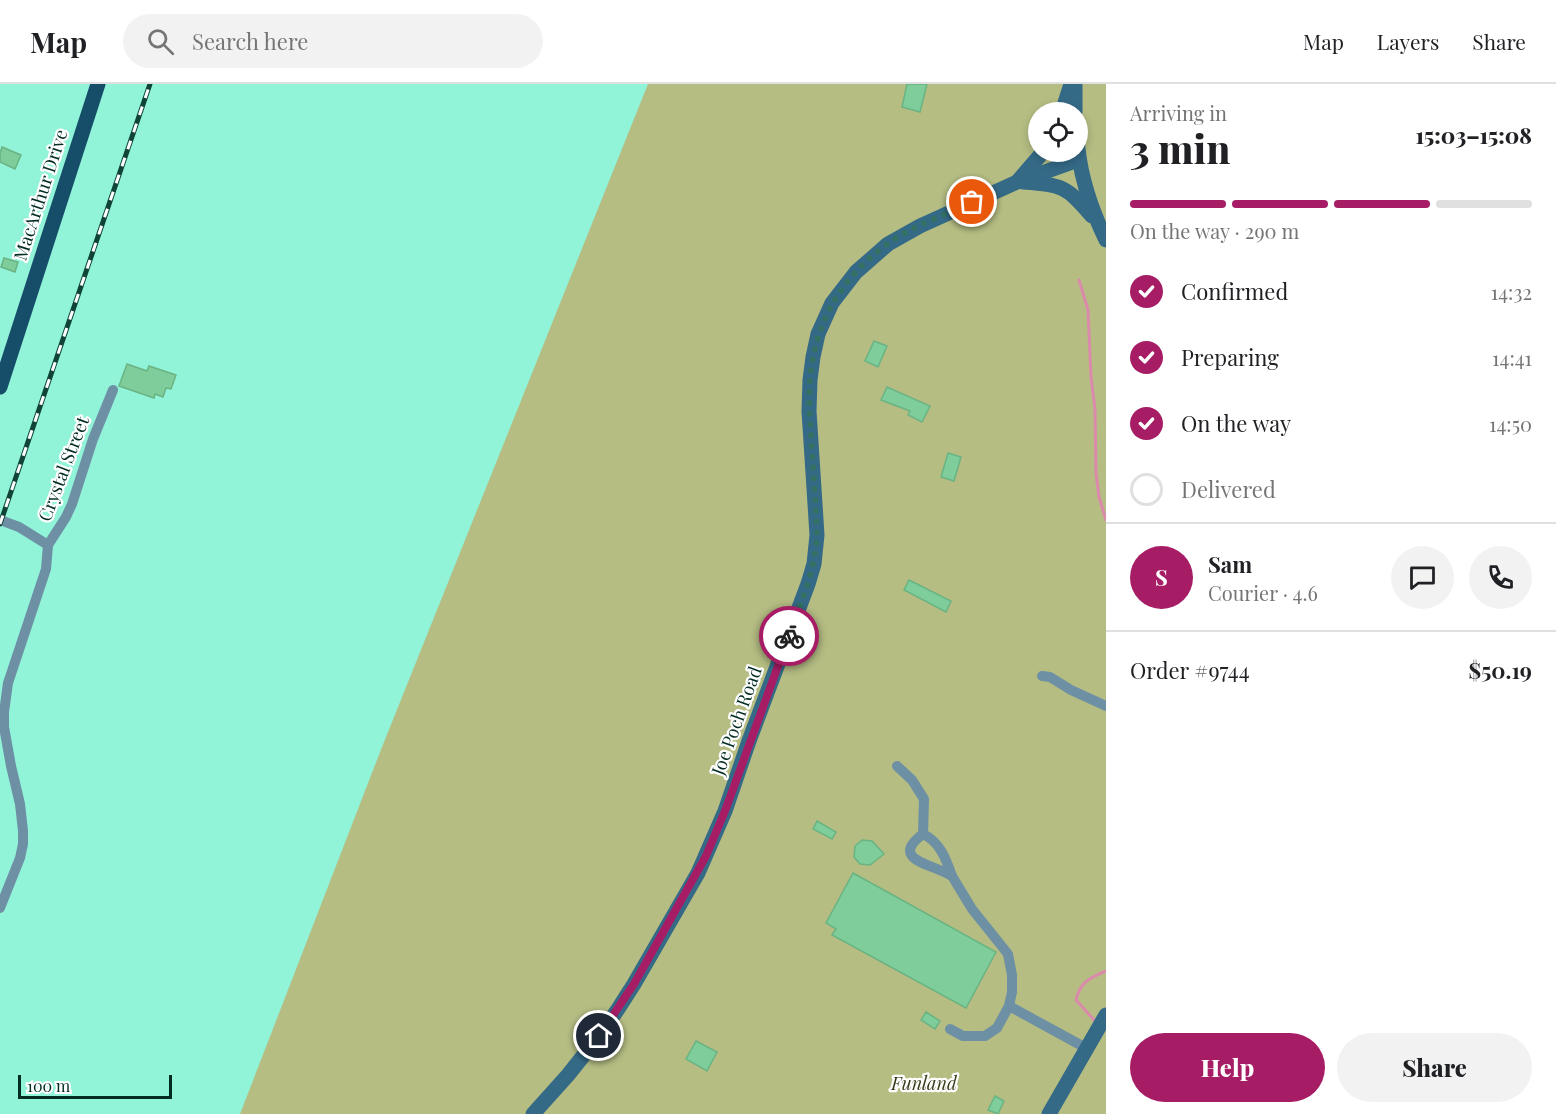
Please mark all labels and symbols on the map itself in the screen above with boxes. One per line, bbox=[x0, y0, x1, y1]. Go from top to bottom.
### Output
street label: MacArthur Drive bbox=[8, 126, 73, 263]
pin bbox=[946, 176, 997, 227]
street label: Crystal Street bbox=[32, 412, 94, 525]
courier bbox=[759, 606, 819, 666]
street label: Joe Poch Road bbox=[705, 663, 767, 779]
pin bbox=[573, 1010, 624, 1061]
park label: Funland bbox=[890, 1071, 958, 1095]
scale bar bbox=[18, 1072, 172, 1100]

